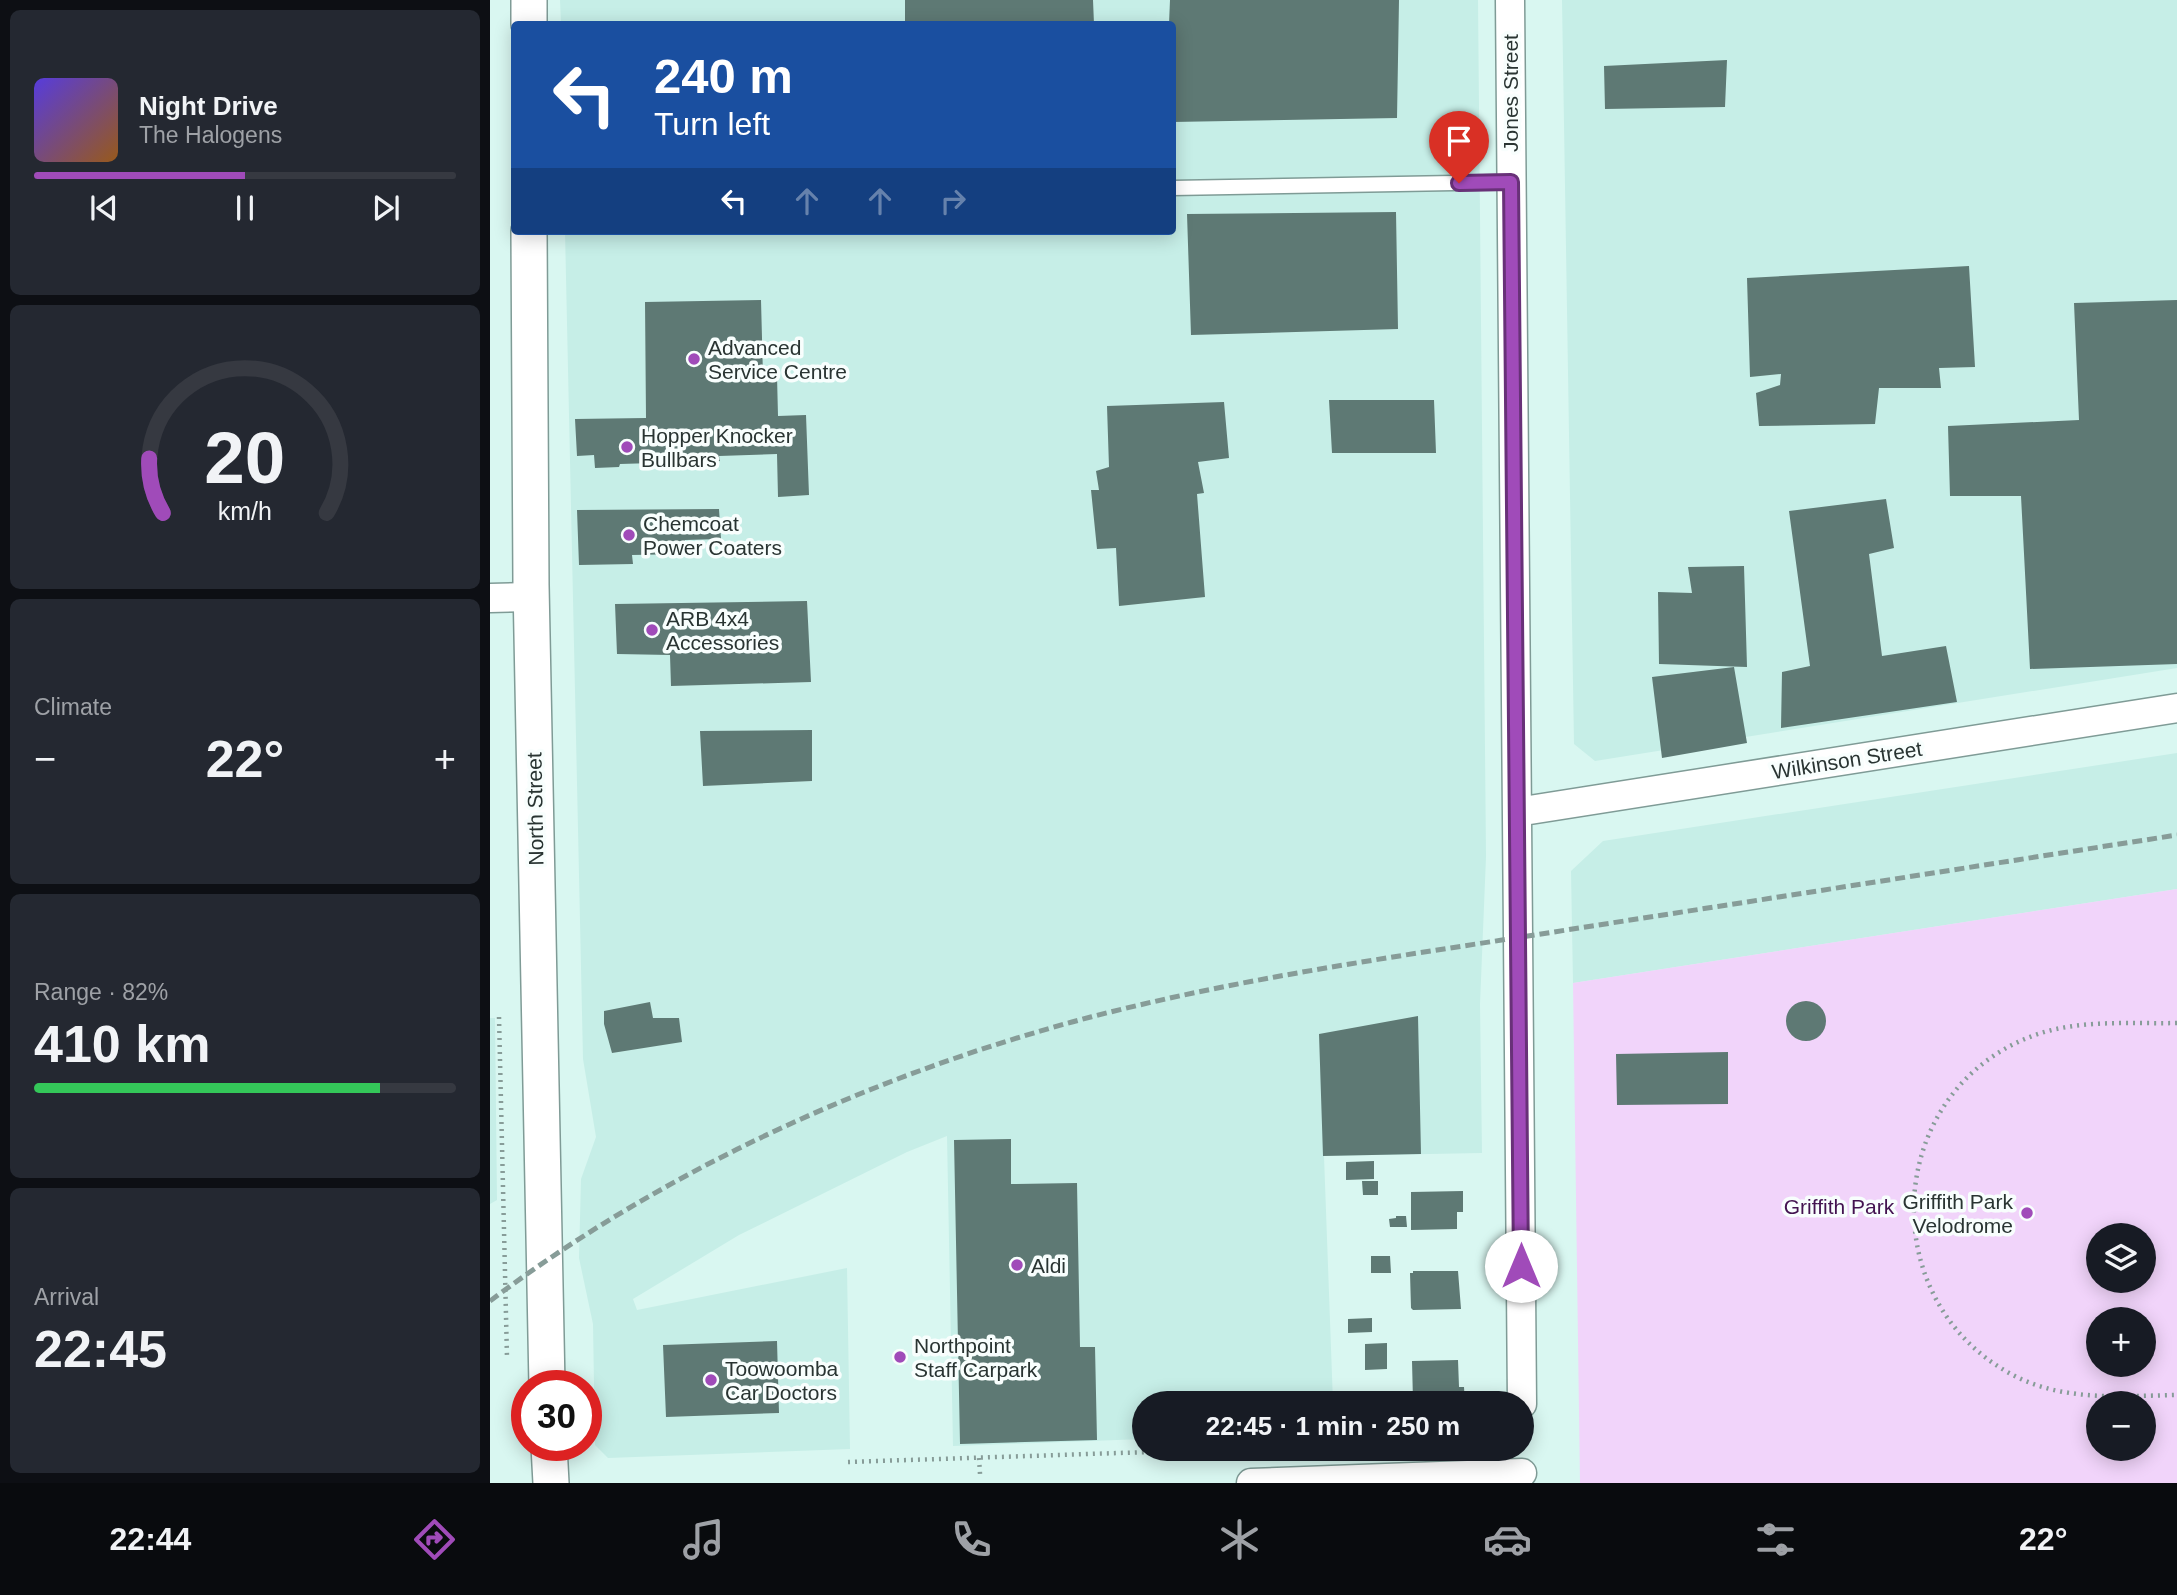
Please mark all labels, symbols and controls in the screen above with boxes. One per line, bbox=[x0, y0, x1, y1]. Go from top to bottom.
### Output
street label: Jones Street bbox=[1499, 34, 1522, 152]
icon: left bbox=[539, 49, 630, 140]
text: 240 m bbox=[654, 49, 793, 103]
text: Night Drive bbox=[139, 91, 278, 121]
text: Turn left bbox=[654, 106, 770, 142]
pin bbox=[1429, 111, 1489, 183]
text: The Halogens bbox=[139, 122, 282, 148]
icon: arrive bbox=[1440, 122, 1478, 160]
icon: left bbox=[715, 182, 753, 220]
icon: ahead bbox=[788, 182, 826, 220]
icon: ahead bbox=[861, 182, 899, 220]
icon: right bbox=[934, 182, 972, 220]
icon: previous bbox=[85, 189, 123, 227]
icon: pause bbox=[226, 189, 264, 227]
icon: next bbox=[367, 189, 405, 227]
place label: Advanced Service Centre bbox=[708, 336, 847, 383]
marker: Advanced Service Centre bbox=[686, 351, 702, 367]
text: 20 bbox=[205, 417, 285, 498]
place label: Hopper Knocker Bullbars bbox=[641, 424, 793, 471]
marker: Hopper Knocker Bullbars bbox=[619, 439, 635, 455]
text: km/h bbox=[218, 497, 272, 525]
place label: Chemcoat Power Coaters bbox=[643, 512, 782, 559]
marker: Chemcoat Power Coaters bbox=[621, 527, 637, 543]
place label: ARB 4x4 Accessories bbox=[666, 607, 779, 654]
marker: ARB 4x4 Accessories bbox=[644, 622, 660, 638]
text: Climate bbox=[34, 694, 112, 720]
text: 22° bbox=[206, 730, 284, 788]
street label: Wilkinson Street bbox=[1770, 737, 1924, 783]
text: − bbox=[34, 738, 56, 780]
text: + bbox=[434, 738, 456, 780]
street label: North Street bbox=[523, 752, 547, 866]
text: Range · 82% bbox=[34, 979, 168, 1005]
text: 410 km bbox=[34, 1015, 210, 1073]
place label: Griffith Park Velodrome bbox=[1903, 1190, 2013, 1237]
park label: Griffith Park bbox=[1784, 1195, 1895, 1218]
marker: Griffith Park Velodrome bbox=[2019, 1205, 2035, 1221]
map controls bbox=[2086, 1223, 2156, 1461]
button: layers bbox=[2086, 1223, 2156, 1293]
position arrow bbox=[1484, 1229, 1558, 1303]
place label: Aldi bbox=[1031, 1254, 1066, 1277]
marker: Aldi bbox=[1009, 1257, 1025, 1273]
text: Arrival bbox=[34, 1284, 99, 1310]
button: + bbox=[2086, 1307, 2156, 1377]
text: 22:45 bbox=[34, 1320, 167, 1378]
place label: Northpoint Staff Carpark bbox=[914, 1334, 1038, 1381]
marker: Northpoint Staff Carpark bbox=[892, 1349, 908, 1365]
place label: Toowoomba Car Doctors bbox=[725, 1357, 839, 1404]
speed limit sign: 30 bbox=[511, 1370, 602, 1461]
marker: Toowoomba Car Doctors bbox=[703, 1372, 719, 1388]
button: − bbox=[2086, 1391, 2156, 1461]
text: 22:45 · 1 min · 250 m bbox=[1206, 1411, 1460, 1441]
icon: directions bbox=[410, 1515, 459, 1564]
icon: music bbox=[679, 1515, 728, 1564]
icon: phone bbox=[947, 1515, 996, 1564]
icon: climate bbox=[1215, 1515, 1264, 1564]
icon: car bbox=[1483, 1515, 1532, 1564]
icon: filters bbox=[1751, 1515, 1800, 1564]
text: 22:44 bbox=[110, 1521, 191, 1557]
text: 22° bbox=[2019, 1521, 2067, 1557]

